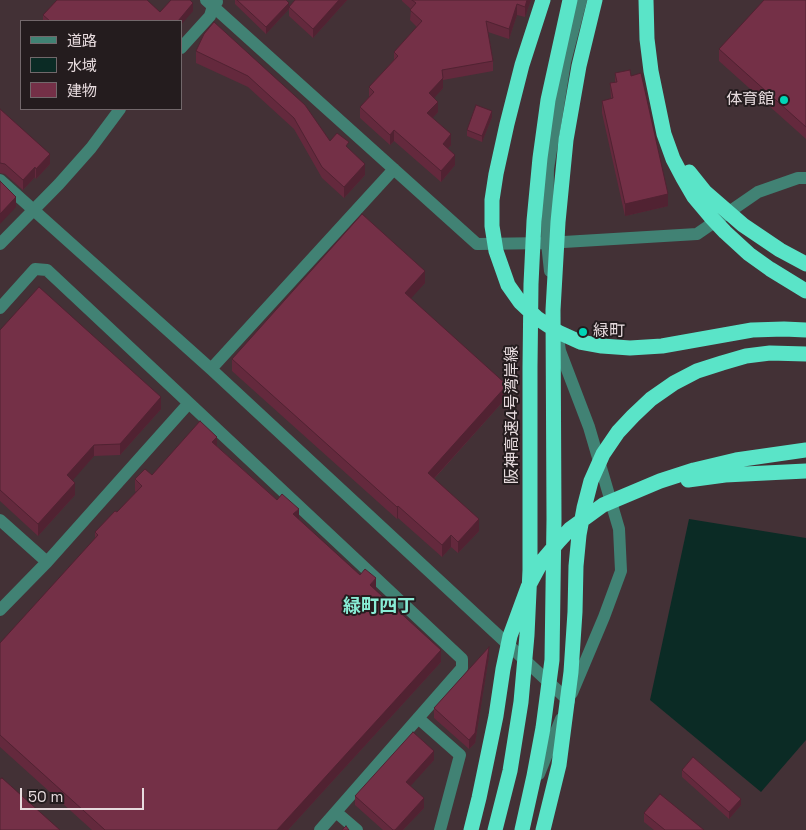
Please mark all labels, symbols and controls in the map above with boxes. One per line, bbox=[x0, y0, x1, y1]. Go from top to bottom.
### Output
legend bbox=[20, 20, 182, 110]
text: 道路 bbox=[67, 31, 97, 50]
text: 水域 bbox=[67, 56, 97, 75]
text: 建物 bbox=[67, 81, 97, 100]
place label: 体育館 bbox=[726, 90, 774, 110]
marker: 体育館 bbox=[778, 94, 790, 106]
place label: 緑町 bbox=[593, 322, 625, 342]
marker: 緑町 bbox=[577, 326, 589, 338]
street label: 阪神高速4号湾岸線 bbox=[503, 346, 523, 484]
district label: 緑町四丁 bbox=[343, 596, 415, 618]
scale bar bbox=[22, 778, 146, 810]
text: 50 m bbox=[28, 787, 63, 806]

